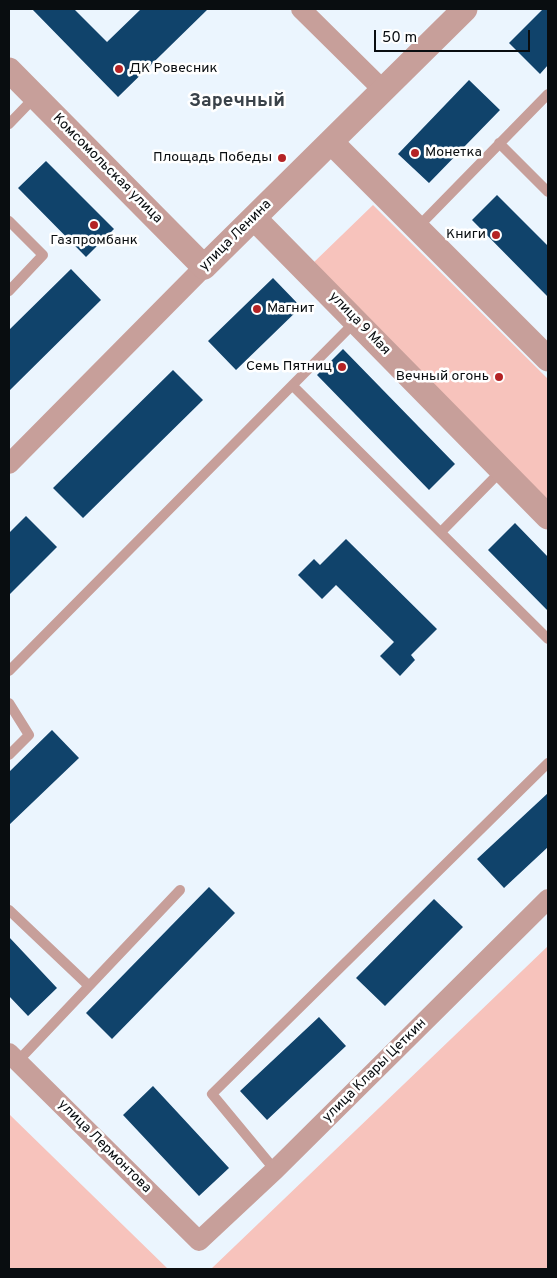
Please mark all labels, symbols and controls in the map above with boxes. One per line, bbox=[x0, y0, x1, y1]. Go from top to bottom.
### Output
scale bar bbox=[377, 20, 533, 52]
text: 50 m bbox=[382, 29, 417, 48]
place label: ДК Ровесник bbox=[129, 61, 218, 77]
marker: ДК Ровесник bbox=[113, 63, 125, 75]
district label: Заречный bbox=[189, 91, 285, 113]
street label: Комсомольская улица bbox=[49, 111, 165, 227]
place label: Монетка bbox=[425, 145, 482, 161]
marker: Монетка bbox=[409, 147, 421, 159]
place label: Площадь Победы bbox=[153, 150, 272, 166]
marker: Площадь Победы bbox=[276, 152, 288, 164]
street label: улица Ленина bbox=[197, 197, 275, 275]
marker: Газпромбанк bbox=[88, 219, 100, 231]
place label: Книги bbox=[446, 227, 486, 243]
marker: Книги bbox=[490, 229, 502, 241]
place label: Газпромбанк bbox=[50, 233, 138, 249]
street label: улица 9 Мая bbox=[325, 289, 393, 359]
place label: Магнит bbox=[267, 301, 314, 317]
marker: Магнит bbox=[251, 303, 263, 315]
place label: Семь Пятниц bbox=[246, 359, 332, 375]
marker: Семь Пятниц bbox=[336, 361, 348, 373]
place label: Вечный огонь bbox=[396, 369, 489, 385]
marker: Вечный огонь bbox=[493, 371, 505, 383]
street label: улица Клары Цеткин bbox=[320, 1016, 430, 1126]
street label: улица Лермонтова bbox=[54, 1097, 154, 1197]

